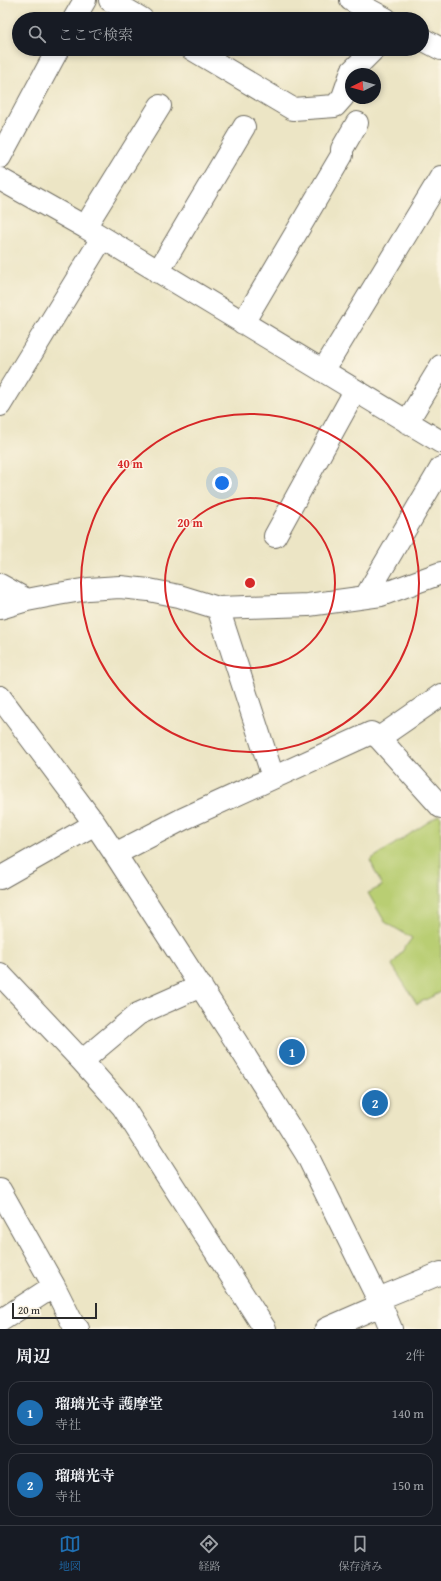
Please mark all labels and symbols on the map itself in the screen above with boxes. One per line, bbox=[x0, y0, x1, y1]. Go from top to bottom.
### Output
north arrow bbox=[345, 68, 381, 104]
text: 40 m bbox=[117, 455, 143, 472]
your location bbox=[212, 473, 232, 493]
text: 20 m bbox=[177, 514, 203, 531]
centre of rings bbox=[243, 576, 257, 590]
pin: 1 bbox=[279, 1037, 305, 1067]
pin: 2 bbox=[362, 1088, 388, 1118]
scale bar bbox=[12, 1301, 97, 1320]

